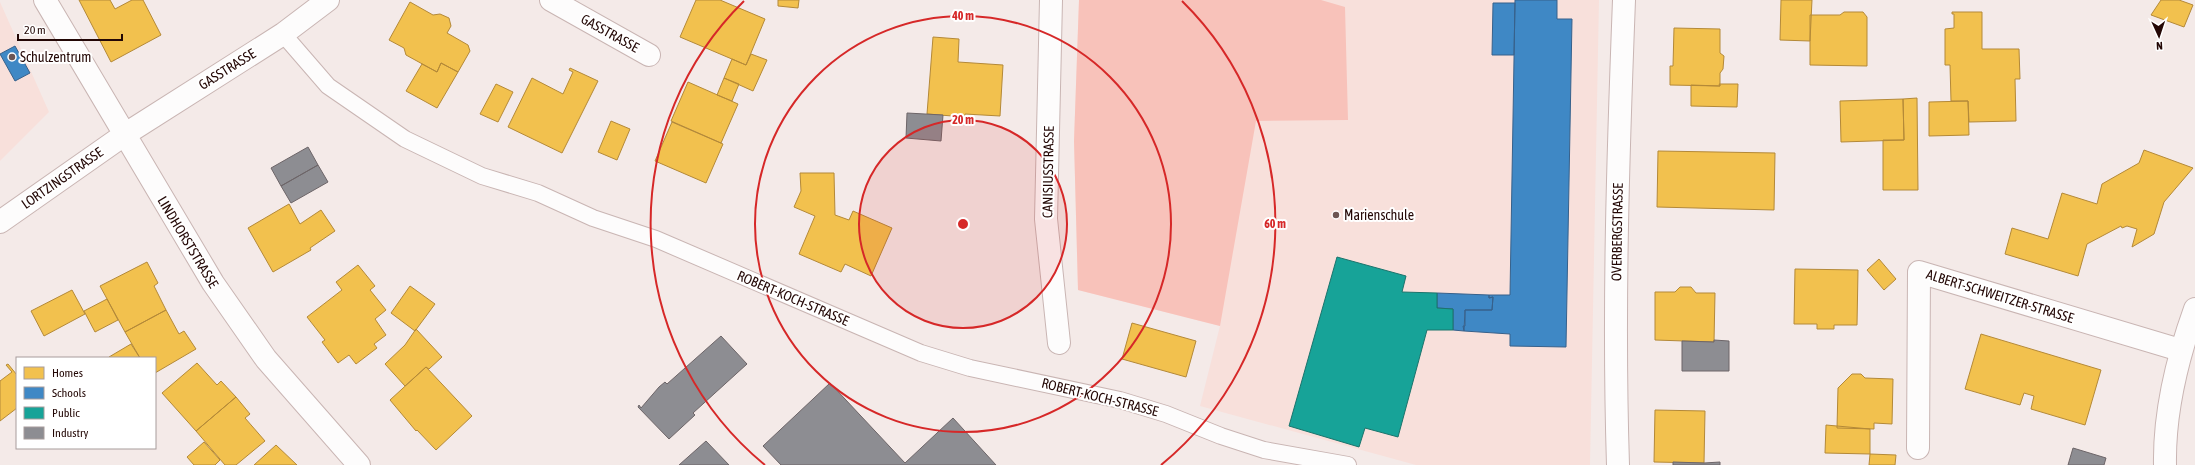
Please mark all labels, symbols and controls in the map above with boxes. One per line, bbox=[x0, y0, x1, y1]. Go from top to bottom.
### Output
text: 40 m bbox=[951, 9, 974, 23]
street label: GASSTRASSE bbox=[578, 11, 642, 55]
scale bar bbox=[18, 16, 122, 42]
north arrow bbox=[2139, 16, 2179, 56]
text: 20 m bbox=[24, 23, 46, 37]
text: N bbox=[2156, 40, 2163, 52]
street label: GASSTRASSE bbox=[196, 45, 258, 93]
place label: Schulzentrum bbox=[20, 49, 91, 65]
marker: Schulzentrum bbox=[7, 52, 17, 62]
text: 20 m bbox=[952, 113, 974, 127]
street label: CANISIUSSTRASSE bbox=[1039, 126, 1057, 218]
street label: LORTZINGSTRASSE bbox=[18, 144, 106, 212]
street label: OVERBERGSTRASSE bbox=[1608, 183, 1626, 281]
street label: LINDHORSTSTRASSE bbox=[154, 193, 222, 291]
place label: Marienschule bbox=[1344, 207, 1414, 223]
marker: Marienschule bbox=[1331, 210, 1341, 220]
centre of rings bbox=[956, 217, 970, 231]
text: 60 m bbox=[1264, 217, 1286, 231]
street label: ALBERT-SCHWEITZER-STRASSE bbox=[1924, 266, 2076, 326]
street label: ROBERT-KOCH-STRASSE bbox=[735, 267, 851, 329]
legend bbox=[16, 357, 156, 449]
text: Homes bbox=[52, 366, 83, 380]
street label: ROBERT-KOCH-STRASSE bbox=[1040, 375, 1160, 419]
text: Schools bbox=[52, 386, 86, 400]
text: Public bbox=[52, 406, 80, 420]
text: Industry bbox=[52, 426, 89, 440]

